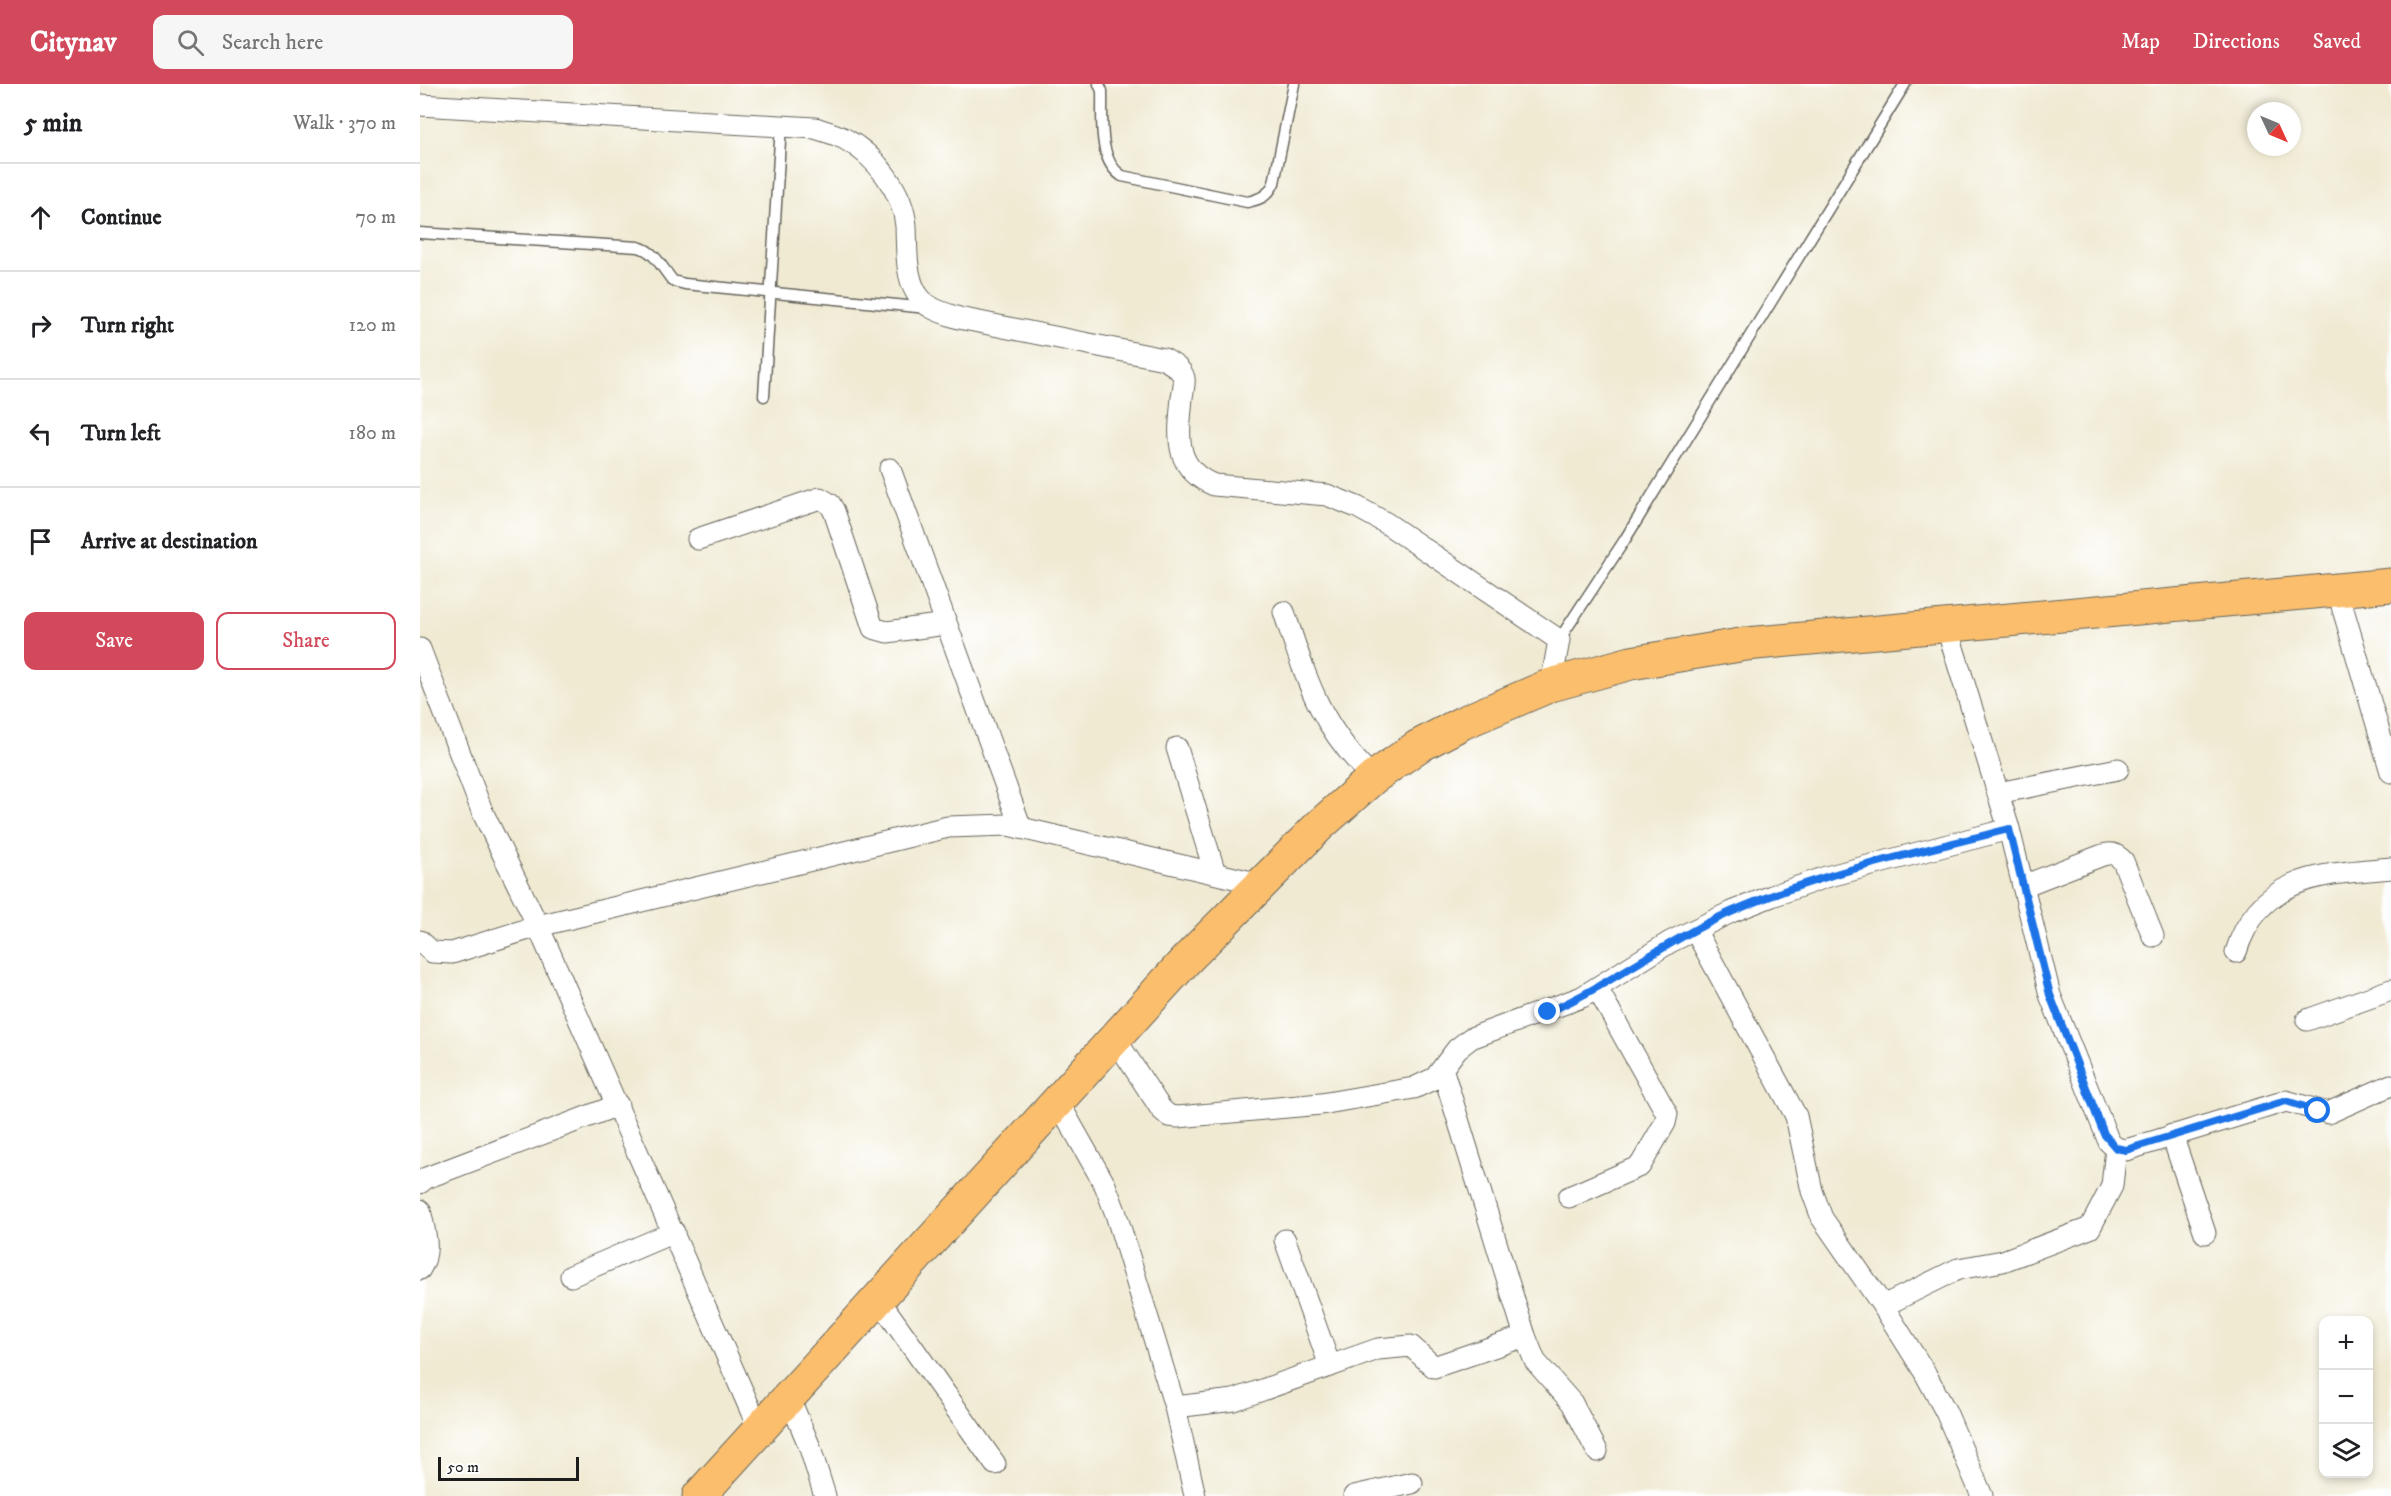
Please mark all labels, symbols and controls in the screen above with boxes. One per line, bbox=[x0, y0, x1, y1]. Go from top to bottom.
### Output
search box bbox=[153, 15, 573, 69]
text: Citynav bbox=[30, 25, 117, 60]
icon: search bbox=[174, 26, 207, 59]
text: Search here bbox=[222, 29, 323, 56]
text: Map bbox=[2121, 29, 2160, 55]
text: Directions bbox=[2193, 29, 2280, 55]
text: Saved bbox=[2313, 29, 2361, 55]
north arrow bbox=[2247, 102, 2301, 156]
text: 5 min bbox=[24, 107, 82, 140]
text: Walk · 370 m bbox=[293, 111, 396, 136]
icon: ahead bbox=[24, 201, 57, 234]
text: Continue bbox=[81, 204, 162, 231]
text: 70 m bbox=[355, 205, 396, 230]
icon: right bbox=[24, 309, 57, 342]
text: Turn right bbox=[81, 312, 174, 339]
text: 120 m bbox=[349, 313, 396, 338]
icon: left bbox=[24, 417, 57, 450]
text: Turn left bbox=[81, 420, 161, 447]
text: 180 m bbox=[349, 421, 396, 446]
icon: arrive bbox=[24, 525, 57, 558]
text: Arrive at destination bbox=[81, 528, 258, 555]
button: Save bbox=[24, 612, 204, 670]
button: Share bbox=[216, 612, 396, 670]
route end bbox=[1534, 998, 1560, 1024]
route start bbox=[2304, 1097, 2330, 1123]
map controls bbox=[2319, 1316, 2373, 1478]
button: + bbox=[2319, 1316, 2373, 1370]
button: − bbox=[2319, 1370, 2373, 1424]
button: layers bbox=[2319, 1424, 2373, 1478]
scale bar bbox=[438, 1454, 579, 1482]
text: 50 m bbox=[447, 1457, 479, 1477]

